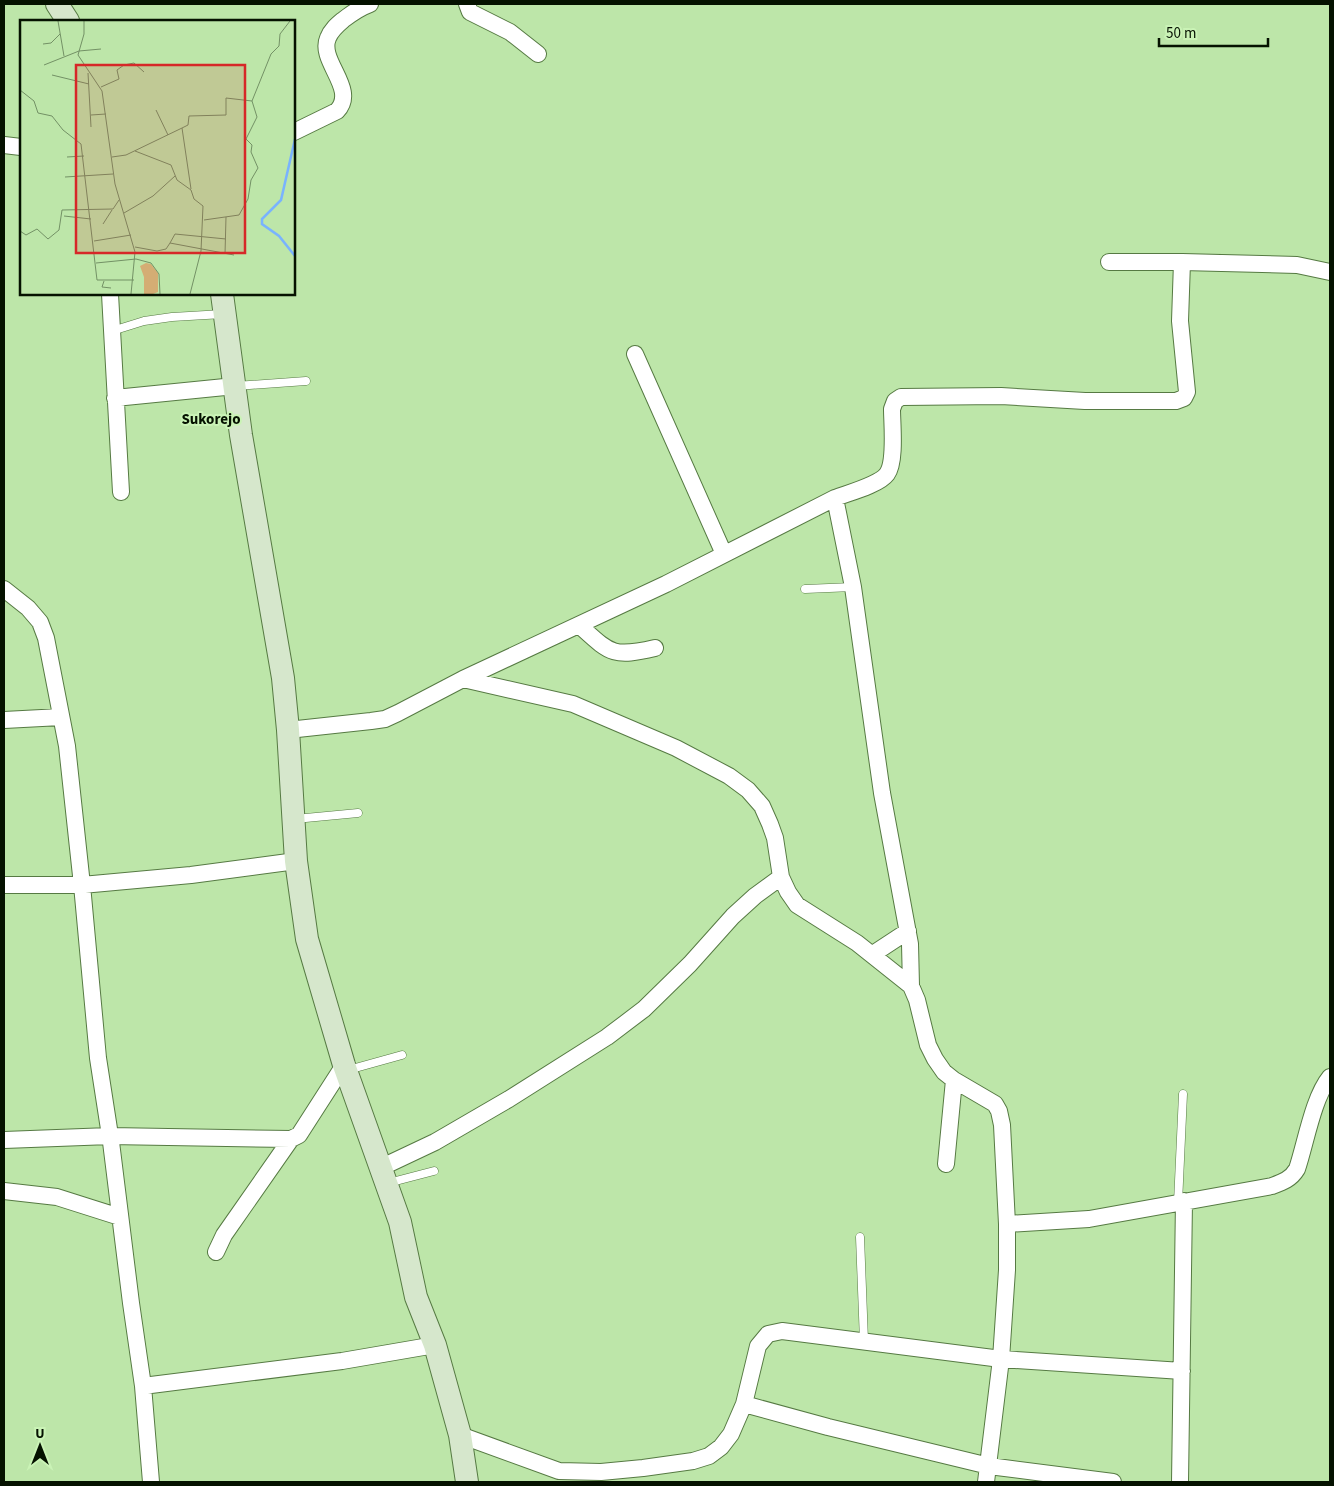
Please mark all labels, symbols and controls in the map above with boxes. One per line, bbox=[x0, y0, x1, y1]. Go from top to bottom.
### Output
scale bar bbox=[1159, 15, 1268, 47]
inset map bbox=[20, 20, 295, 295]
text: 50 m bbox=[1166, 23, 1196, 44]
district label: Sukorejo bbox=[181, 409, 241, 430]
north arrow bbox=[15, 1421, 65, 1471]
text: U bbox=[35, 1424, 45, 1444]

